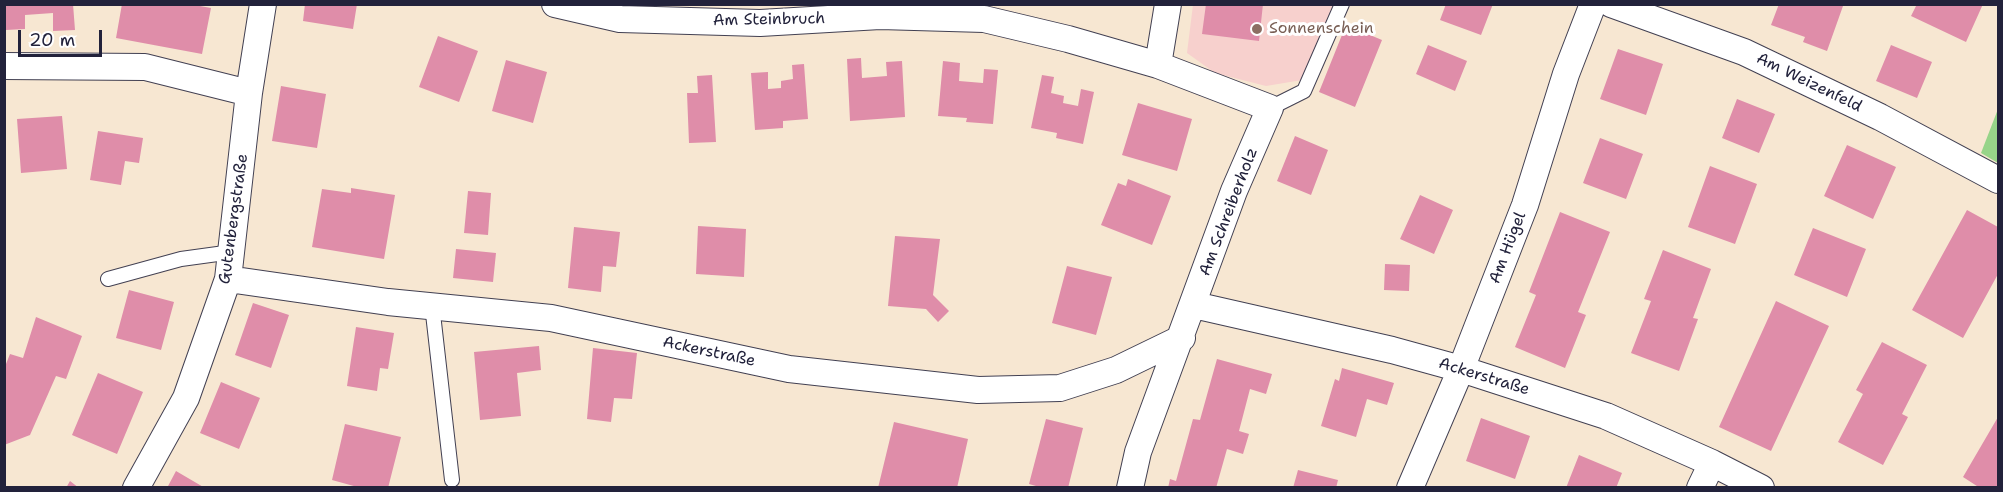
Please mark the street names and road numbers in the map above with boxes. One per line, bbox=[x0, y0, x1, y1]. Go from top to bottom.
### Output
street label: Am Steinbruch bbox=[713, 9, 825, 31]
street label: Am Weizenfeld bbox=[1753, 49, 1865, 117]
street label: Am Schreiberholz bbox=[1196, 145, 1262, 279]
street label: Gutenbergstraße bbox=[215, 153, 253, 285]
street label: Am Hügel bbox=[1486, 209, 1530, 287]
street label: Ackerstraße bbox=[661, 333, 757, 371]
street label: Ackerstraße bbox=[1436, 354, 1532, 400]

